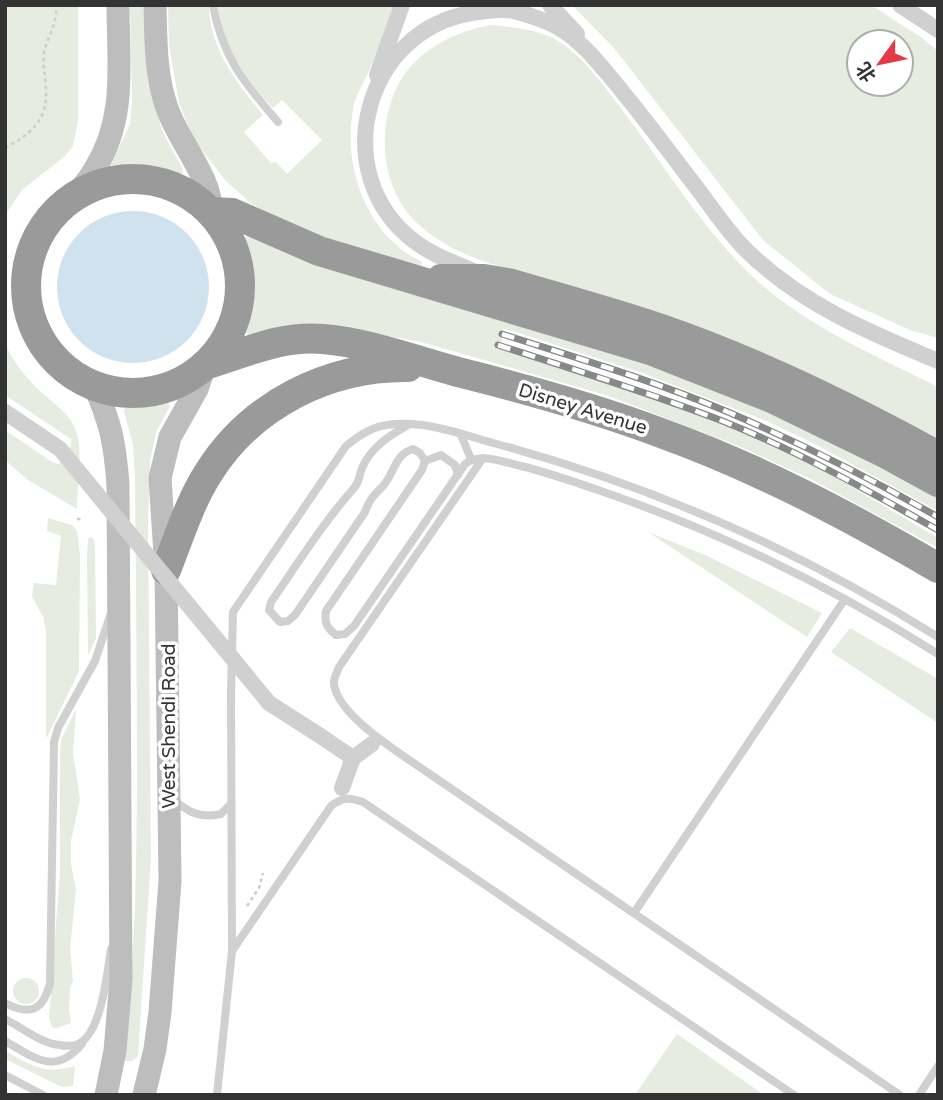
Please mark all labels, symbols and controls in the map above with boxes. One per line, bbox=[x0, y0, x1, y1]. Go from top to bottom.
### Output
north arrow bbox=[845, 28, 915, 98]
text: 北 bbox=[852, 58, 881, 86]
street label: Disney Avenue bbox=[516, 379, 650, 439]
street label: West Shendi Road bbox=[158, 643, 180, 809]

